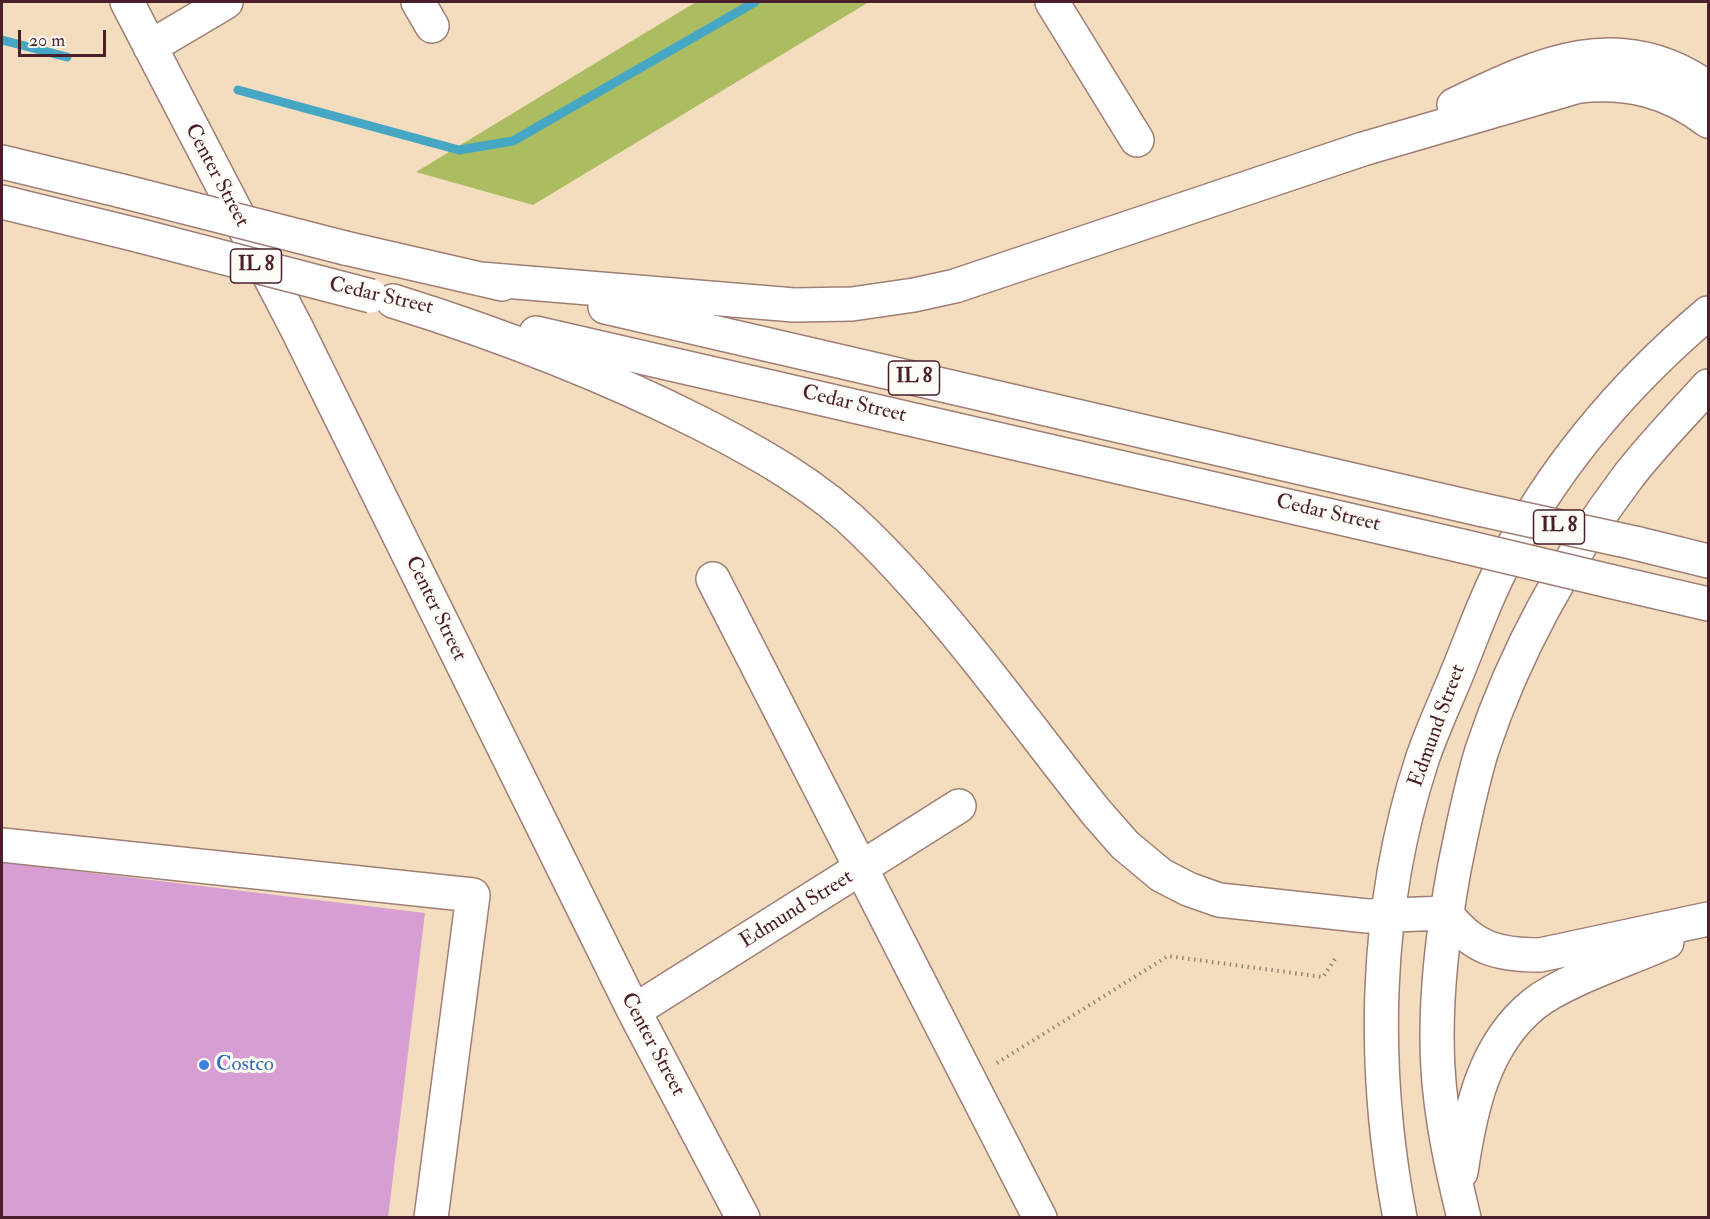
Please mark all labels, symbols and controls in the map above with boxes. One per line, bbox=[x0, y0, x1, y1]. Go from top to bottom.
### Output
scale bar bbox=[21, 18, 110, 56]
text: 20 m bbox=[29, 29, 65, 52]
street label: Center Street bbox=[178, 120, 254, 232]
road number: IL 8 bbox=[230, 249, 282, 283]
street label: Cedar Street bbox=[327, 273, 435, 321]
road number: IL 8 bbox=[888, 361, 940, 395]
street label: Cedar Street bbox=[800, 381, 908, 429]
street label: Cedar Street bbox=[1274, 490, 1382, 538]
road number: IL 8 bbox=[1534, 510, 1584, 544]
street label: Center Street bbox=[399, 553, 471, 665]
street label: Edmund Street bbox=[1404, 661, 1472, 791]
street label: Edmund Street bbox=[736, 865, 858, 955]
street label: Center Street bbox=[614, 989, 690, 1101]
place label: Costco bbox=[216, 1052, 274, 1078]
marker: Costco bbox=[197, 1058, 211, 1072]

